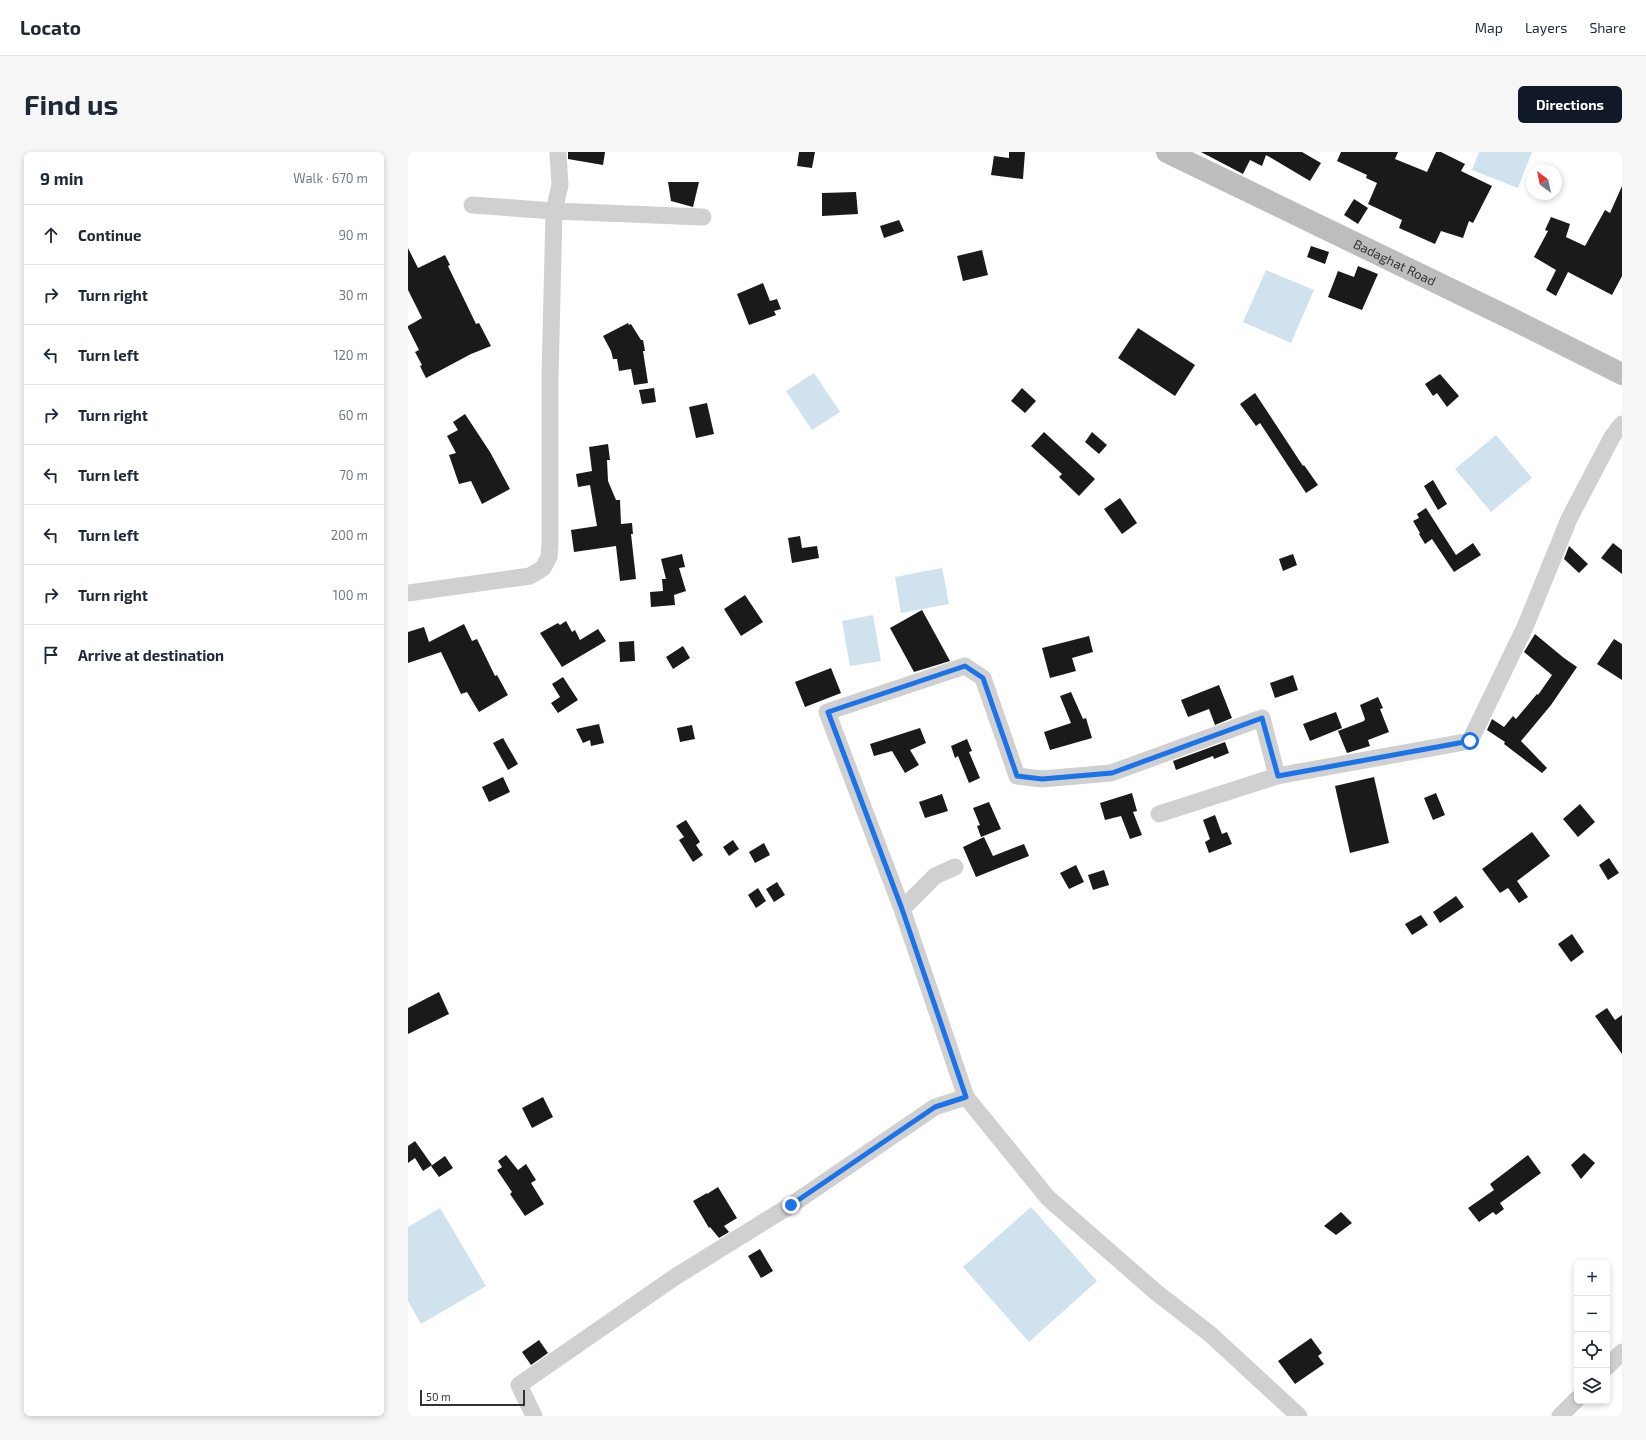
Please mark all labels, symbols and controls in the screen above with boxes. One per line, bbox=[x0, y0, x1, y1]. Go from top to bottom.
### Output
text: Locato bbox=[20, 16, 81, 39]
text: Map bbox=[1475, 19, 1503, 36]
text: Layers bbox=[1525, 19, 1567, 36]
text: Share bbox=[1589, 19, 1626, 36]
button: Directions bbox=[1518, 86, 1622, 123]
text: Find us bbox=[24, 87, 118, 121]
north arrow bbox=[1526, 164, 1562, 200]
text: 9 min bbox=[40, 168, 84, 188]
text: Walk · 670 m bbox=[293, 170, 368, 186]
icon: ahead bbox=[40, 224, 62, 246]
text: Continue bbox=[78, 226, 141, 244]
text: 90 m bbox=[338, 227, 368, 243]
street label: Badaghat Road bbox=[1351, 236, 1439, 289]
icon: right bbox=[40, 284, 62, 306]
text: Turn right bbox=[78, 286, 148, 304]
text: 30 m bbox=[339, 287, 368, 303]
icon: left bbox=[40, 344, 62, 366]
text: Turn left bbox=[78, 346, 139, 364]
text: 120 m bbox=[333, 347, 368, 363]
icon: right bbox=[40, 404, 62, 426]
text: Turn right bbox=[78, 406, 148, 424]
text: 60 m bbox=[338, 407, 368, 423]
icon: left bbox=[40, 464, 62, 486]
text: Turn left bbox=[78, 466, 139, 484]
text: 70 m bbox=[339, 467, 368, 483]
icon: left bbox=[40, 524, 62, 546]
text: Turn left bbox=[78, 526, 139, 544]
text: 200 m bbox=[331, 527, 368, 543]
icon: right bbox=[40, 584, 62, 606]
text: Turn right bbox=[78, 586, 148, 604]
text: 100 m bbox=[333, 587, 368, 603]
icon: arrive bbox=[40, 644, 62, 666]
text: Arrive at destination bbox=[78, 646, 224, 664]
route start bbox=[1461, 732, 1479, 750]
route end bbox=[782, 1196, 800, 1214]
map controls bbox=[1574, 1260, 1610, 1404]
button: + bbox=[1574, 1260, 1610, 1296]
button: − bbox=[1574, 1296, 1610, 1332]
button: locate bbox=[1574, 1332, 1610, 1368]
button: layers bbox=[1574, 1368, 1610, 1404]
scale bar bbox=[420, 1388, 525, 1407]
text: 50 m bbox=[426, 1390, 451, 1403]

